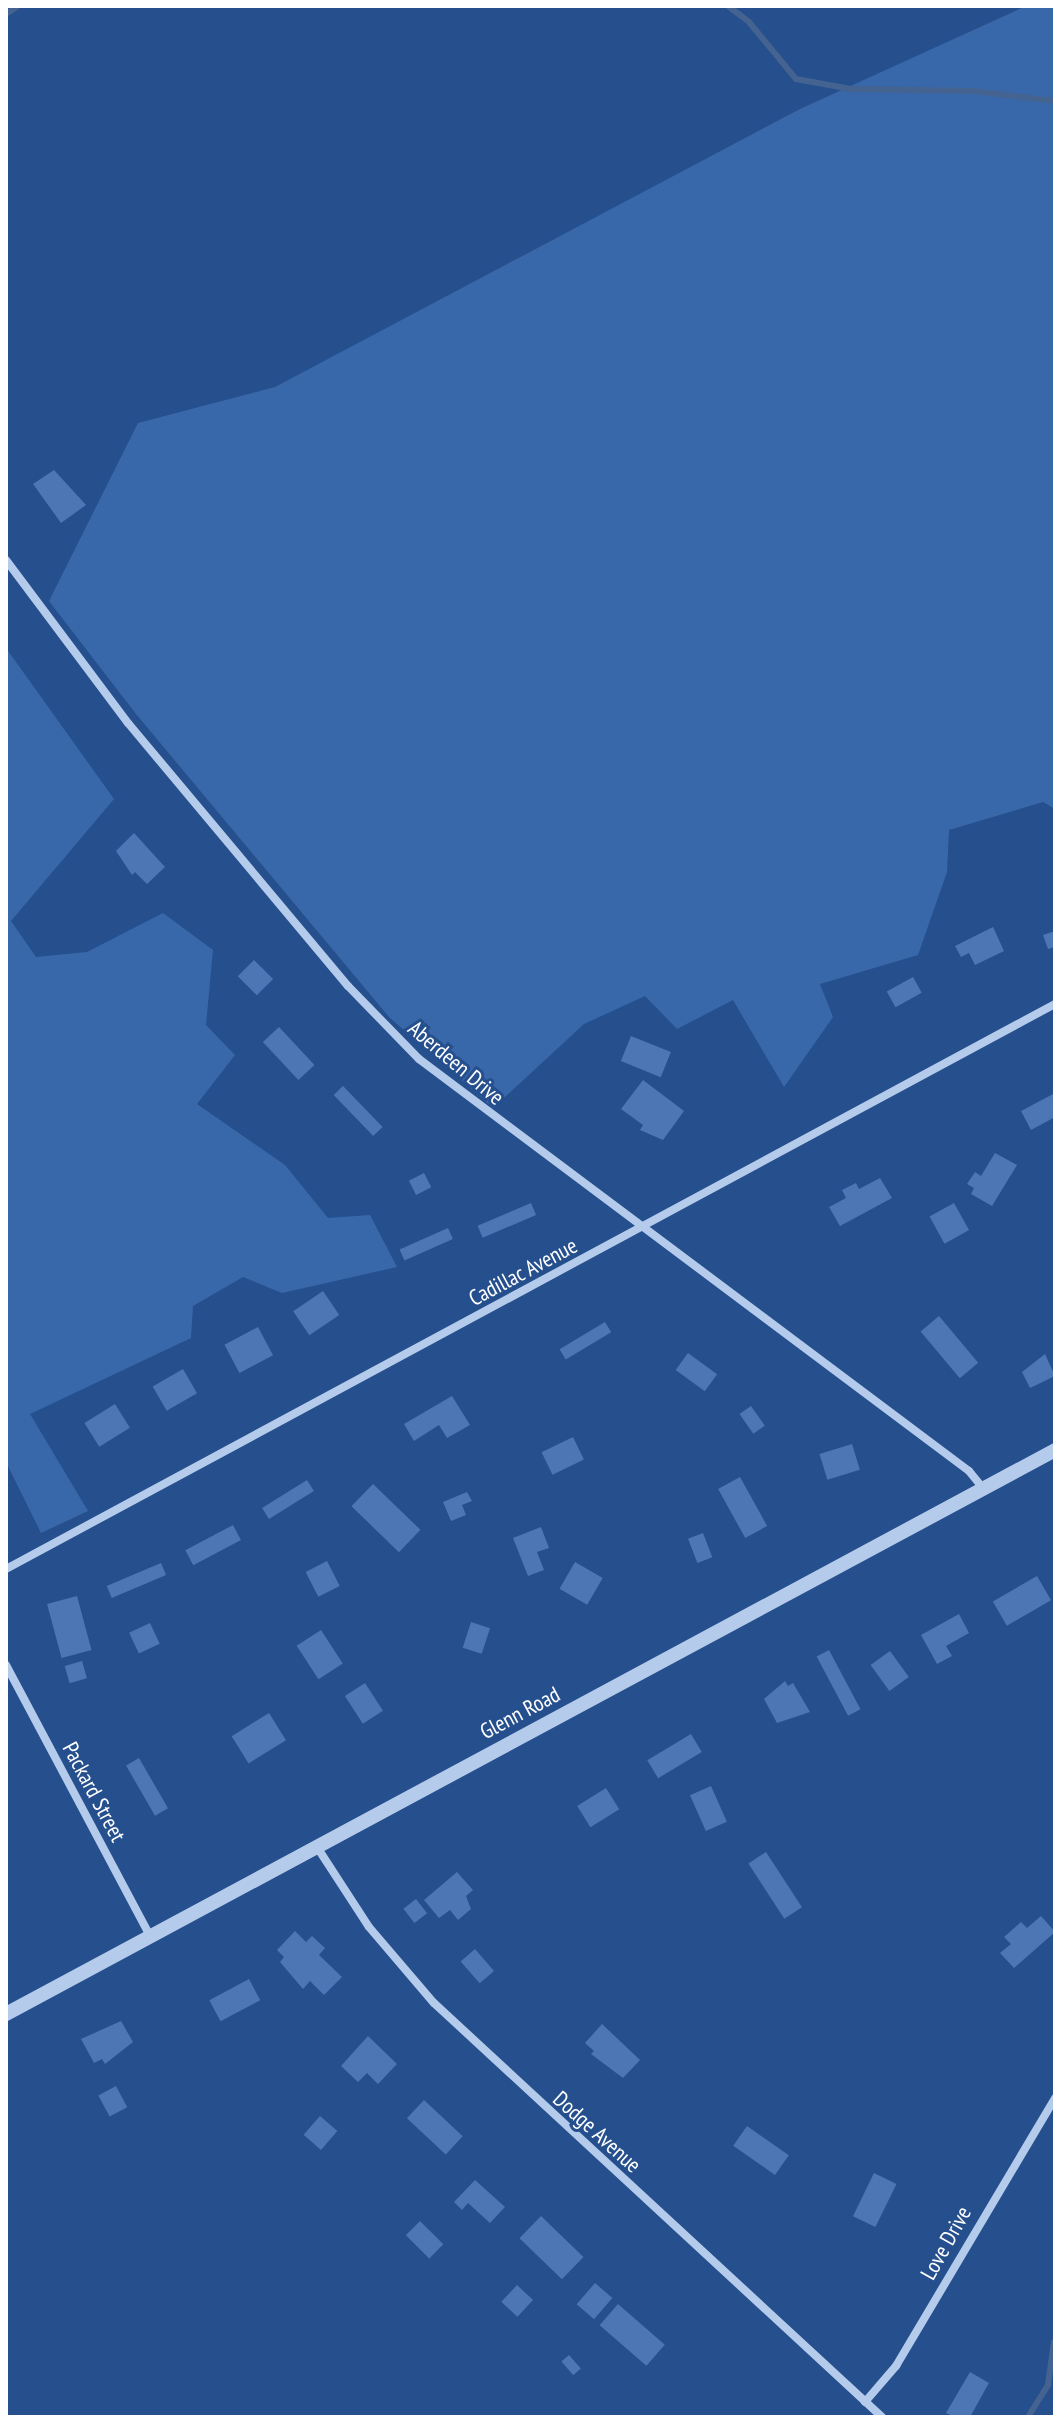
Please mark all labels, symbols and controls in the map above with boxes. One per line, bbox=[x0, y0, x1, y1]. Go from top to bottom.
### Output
street label: Aberdeen Drive bbox=[403, 1015, 509, 1111]
street label: Cadillac Avenue bbox=[464, 1232, 582, 1312]
street label: Glenn Road bbox=[476, 1681, 564, 1745]
street label: Packard Street bbox=[57, 1738, 131, 1846]
street label: Dodge Avenue bbox=[547, 2086, 647, 2178]
street label: Love Drive bbox=[915, 2202, 977, 2284]

